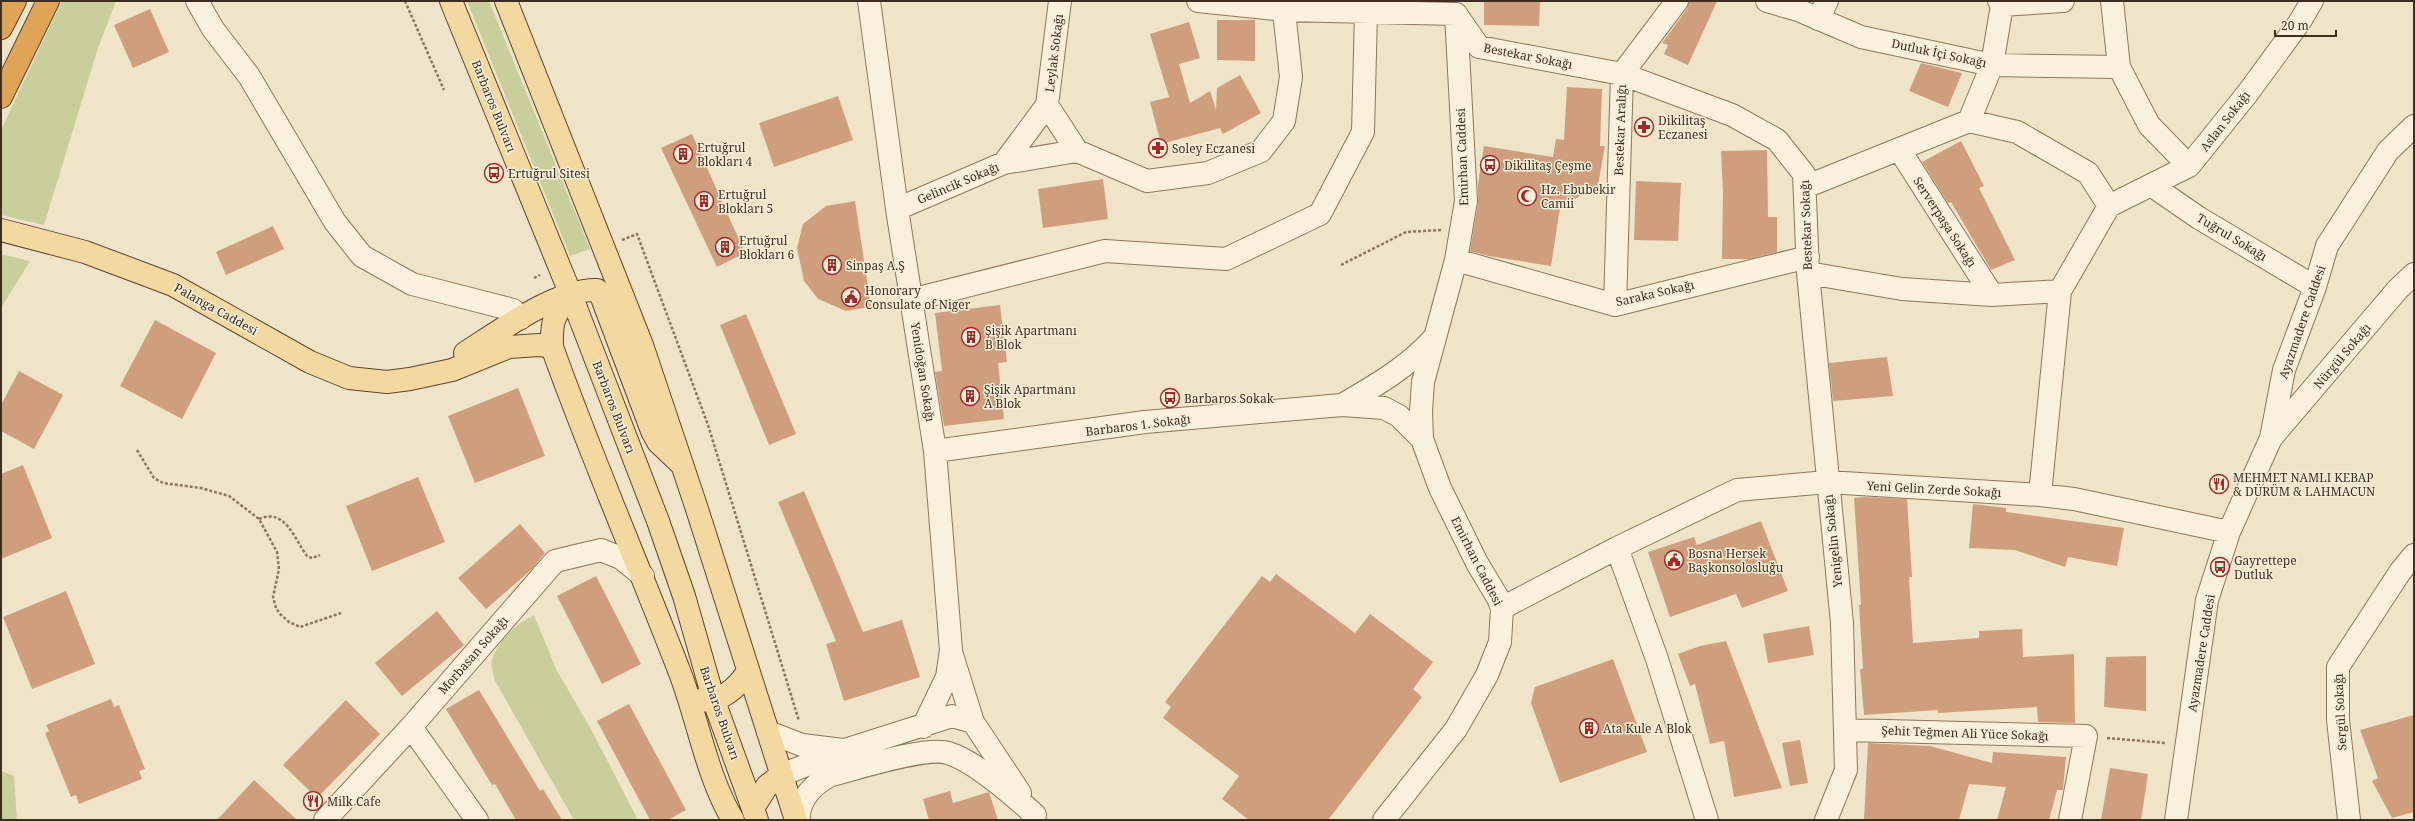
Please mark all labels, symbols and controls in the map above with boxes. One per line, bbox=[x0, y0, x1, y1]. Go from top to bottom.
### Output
scale bar bbox=[2275, 12, 2336, 38]
street label: Leylak Sokağı bbox=[1041, 13, 1067, 93]
text: 20 m bbox=[2281, 17, 2309, 34]
street label: Dutluk İçi Sokağı bbox=[1890, 35, 1988, 71]
street label: Bestekar Sokağı bbox=[1482, 39, 1574, 73]
street label: Barbaros Bulvarı bbox=[468, 57, 520, 155]
street label: Bestekar Aralığı bbox=[1610, 84, 1630, 176]
street label: Aslan Sokağı bbox=[2196, 87, 2254, 155]
street label: Emirhan Caddesi bbox=[1452, 108, 1472, 206]
place label: Dikilitaş Eczanesi bbox=[1658, 112, 1708, 143]
pharmacy icon: Dikilitaş Eczanesi bbox=[1633, 116, 1655, 138]
pharmacy icon: Soley Eczanesi bbox=[1147, 137, 1169, 159]
place label: Ertuğrul Blokları 4 bbox=[697, 139, 753, 170]
place label: Soley Eczanesi bbox=[1172, 140, 1255, 157]
building icon: Ertuğrul Blokları 4 bbox=[672, 143, 694, 165]
bus stop icon: Dikilitaş Çeşme bbox=[1479, 154, 1501, 176]
place label: Dikilitaş Çeşme bbox=[1504, 157, 1591, 174]
street label: Gelincik Sokağı bbox=[914, 158, 1002, 208]
bus stop icon: Ertuğrul Sitesi bbox=[483, 162, 505, 184]
place label: Ertuğrul Sitesi bbox=[508, 165, 590, 182]
street label: Serverpaşa Sokağı bbox=[1909, 174, 1981, 271]
street label: Bestekar Sokağı bbox=[1796, 179, 1816, 270]
place label: Hz. Ebubekir Camii bbox=[1541, 181, 1616, 212]
mosque icon: Hz. Ebubekir Camii bbox=[1516, 185, 1538, 207]
place label: Ertuğrul Blokları 5 bbox=[718, 186, 773, 217]
building icon: Ertuğrul Blokları 5 bbox=[693, 190, 715, 212]
street label: Tuğrul Sokağı bbox=[2194, 209, 2270, 265]
place label: Ertuğrul Blokları 6 bbox=[739, 232, 795, 263]
building icon: Ertuğrul Blokları 6 bbox=[714, 236, 736, 258]
building icon: Sinpaş A.Ş bbox=[821, 254, 843, 276]
place label: Sinpaş A.Ş bbox=[846, 257, 905, 274]
street label: Ayazmadere Caddesi bbox=[2275, 263, 2329, 381]
street label: Saraka Sokağı bbox=[1614, 276, 1696, 310]
street label: Palanga Caddesi bbox=[171, 279, 261, 339]
place label: Honorary Consulate of Niger bbox=[865, 282, 971, 313]
public building icon: Honorary Consulate of Niger bbox=[840, 286, 862, 308]
street label: Nürgül Sokağı bbox=[2309, 319, 2375, 392]
street label: Yenidoğan Sokağı bbox=[907, 320, 939, 423]
place label: Şişik Apartmanı B Blok bbox=[985, 322, 1077, 353]
building icon: Şişik Apartmanı B Blok bbox=[960, 326, 982, 348]
street label: Barbaros Bulvarı bbox=[589, 358, 640, 456]
place label: Şişik Apartmanı A Blok bbox=[984, 381, 1076, 412]
building icon: Şişik Apartmanı A Blok bbox=[959, 385, 981, 407]
bus stop icon: Barbaros Sokak bbox=[1159, 387, 1181, 409]
place label: Barbaros Sokak bbox=[1184, 390, 1275, 407]
street label: Barbaros 1. Sokağı bbox=[1084, 410, 1192, 440]
place label: MEHMET NAMLI KEBAP & DÜRÜM & LAHMACUN bbox=[2233, 469, 2375, 500]
restaurant icon: MEHMET NAMLI KEBAP & DÜRÜM & LAHMACUN bbox=[2208, 473, 2230, 495]
street label: Yeni Gelin Zerde Sokağı bbox=[1865, 477, 2002, 501]
street label: Yenigelin Sokağı bbox=[1820, 493, 1846, 589]
street label: Emirhan Caddesi bbox=[1447, 513, 1507, 609]
place label: Bosna Hersek Başkonsolosluğu bbox=[1688, 545, 1784, 576]
public building icon: Bosna Hersek Başkonsolosluğu bbox=[1663, 549, 1685, 571]
place label: Gayrettepe Dutluk bbox=[2234, 552, 2297, 583]
bus stop icon: Gayrettepe Dutluk bbox=[2209, 556, 2231, 578]
street label: Ayazmadere Caddesi bbox=[2183, 593, 2219, 713]
street label: Morbasan Sokağı bbox=[434, 612, 512, 698]
street label: Barbaros Bulvarı bbox=[696, 664, 744, 762]
street label: Sergül Sokağı bbox=[2329, 673, 2351, 751]
building icon: Ata Kule A Blok bbox=[1578, 717, 1600, 739]
place label: Ata Kule A Blok bbox=[1603, 720, 1693, 737]
street label: Şehit Teğmen Ali Yüce Sokağı bbox=[1881, 722, 2049, 744]
restaurant icon: Milk Cafe bbox=[302, 790, 324, 812]
place label: Milk Cafe bbox=[327, 793, 381, 810]

